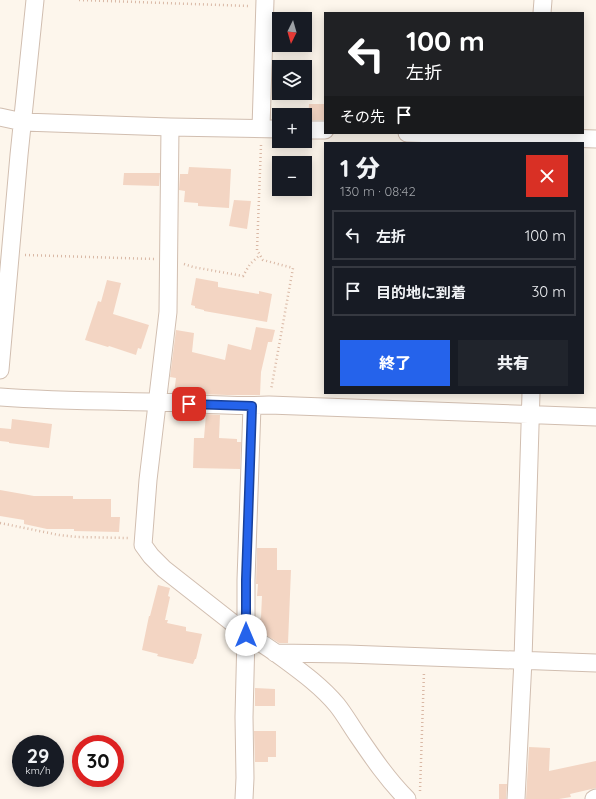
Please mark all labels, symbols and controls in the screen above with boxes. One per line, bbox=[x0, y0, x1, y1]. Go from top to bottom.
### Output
north arrow bbox=[272, 12, 312, 52]
map controls bbox=[272, 12, 312, 196]
text: 100 m bbox=[406, 23, 485, 58]
icon: left bbox=[340, 28, 392, 80]
button: layers bbox=[272, 60, 312, 100]
text: 左折 bbox=[406, 61, 442, 84]
icon: arrive bbox=[393, 104, 415, 126]
text: その先 bbox=[340, 107, 385, 126]
button: + bbox=[272, 108, 312, 148]
text: 1 分 bbox=[340, 153, 380, 183]
button: close bbox=[526, 155, 568, 197]
button: − bbox=[272, 156, 312, 196]
text: 130 m · 08:42 bbox=[340, 183, 416, 199]
icon: left bbox=[342, 224, 364, 246]
text: 100 m bbox=[525, 226, 566, 245]
text: 左折 bbox=[376, 227, 406, 246]
icon: arrive bbox=[342, 280, 364, 302]
text: 30 m bbox=[531, 282, 566, 301]
text: 目的地に到着 bbox=[376, 283, 466, 302]
button: 終了 bbox=[340, 340, 450, 386]
button: 共有 bbox=[458, 340, 568, 386]
pin bbox=[172, 387, 206, 421]
icon: arrive bbox=[178, 393, 200, 415]
position arrow bbox=[225, 614, 267, 656]
speed limit sign: 30 bbox=[72, 735, 124, 787]
text: 29 bbox=[27, 743, 49, 768]
text: km/h bbox=[25, 764, 51, 777]

